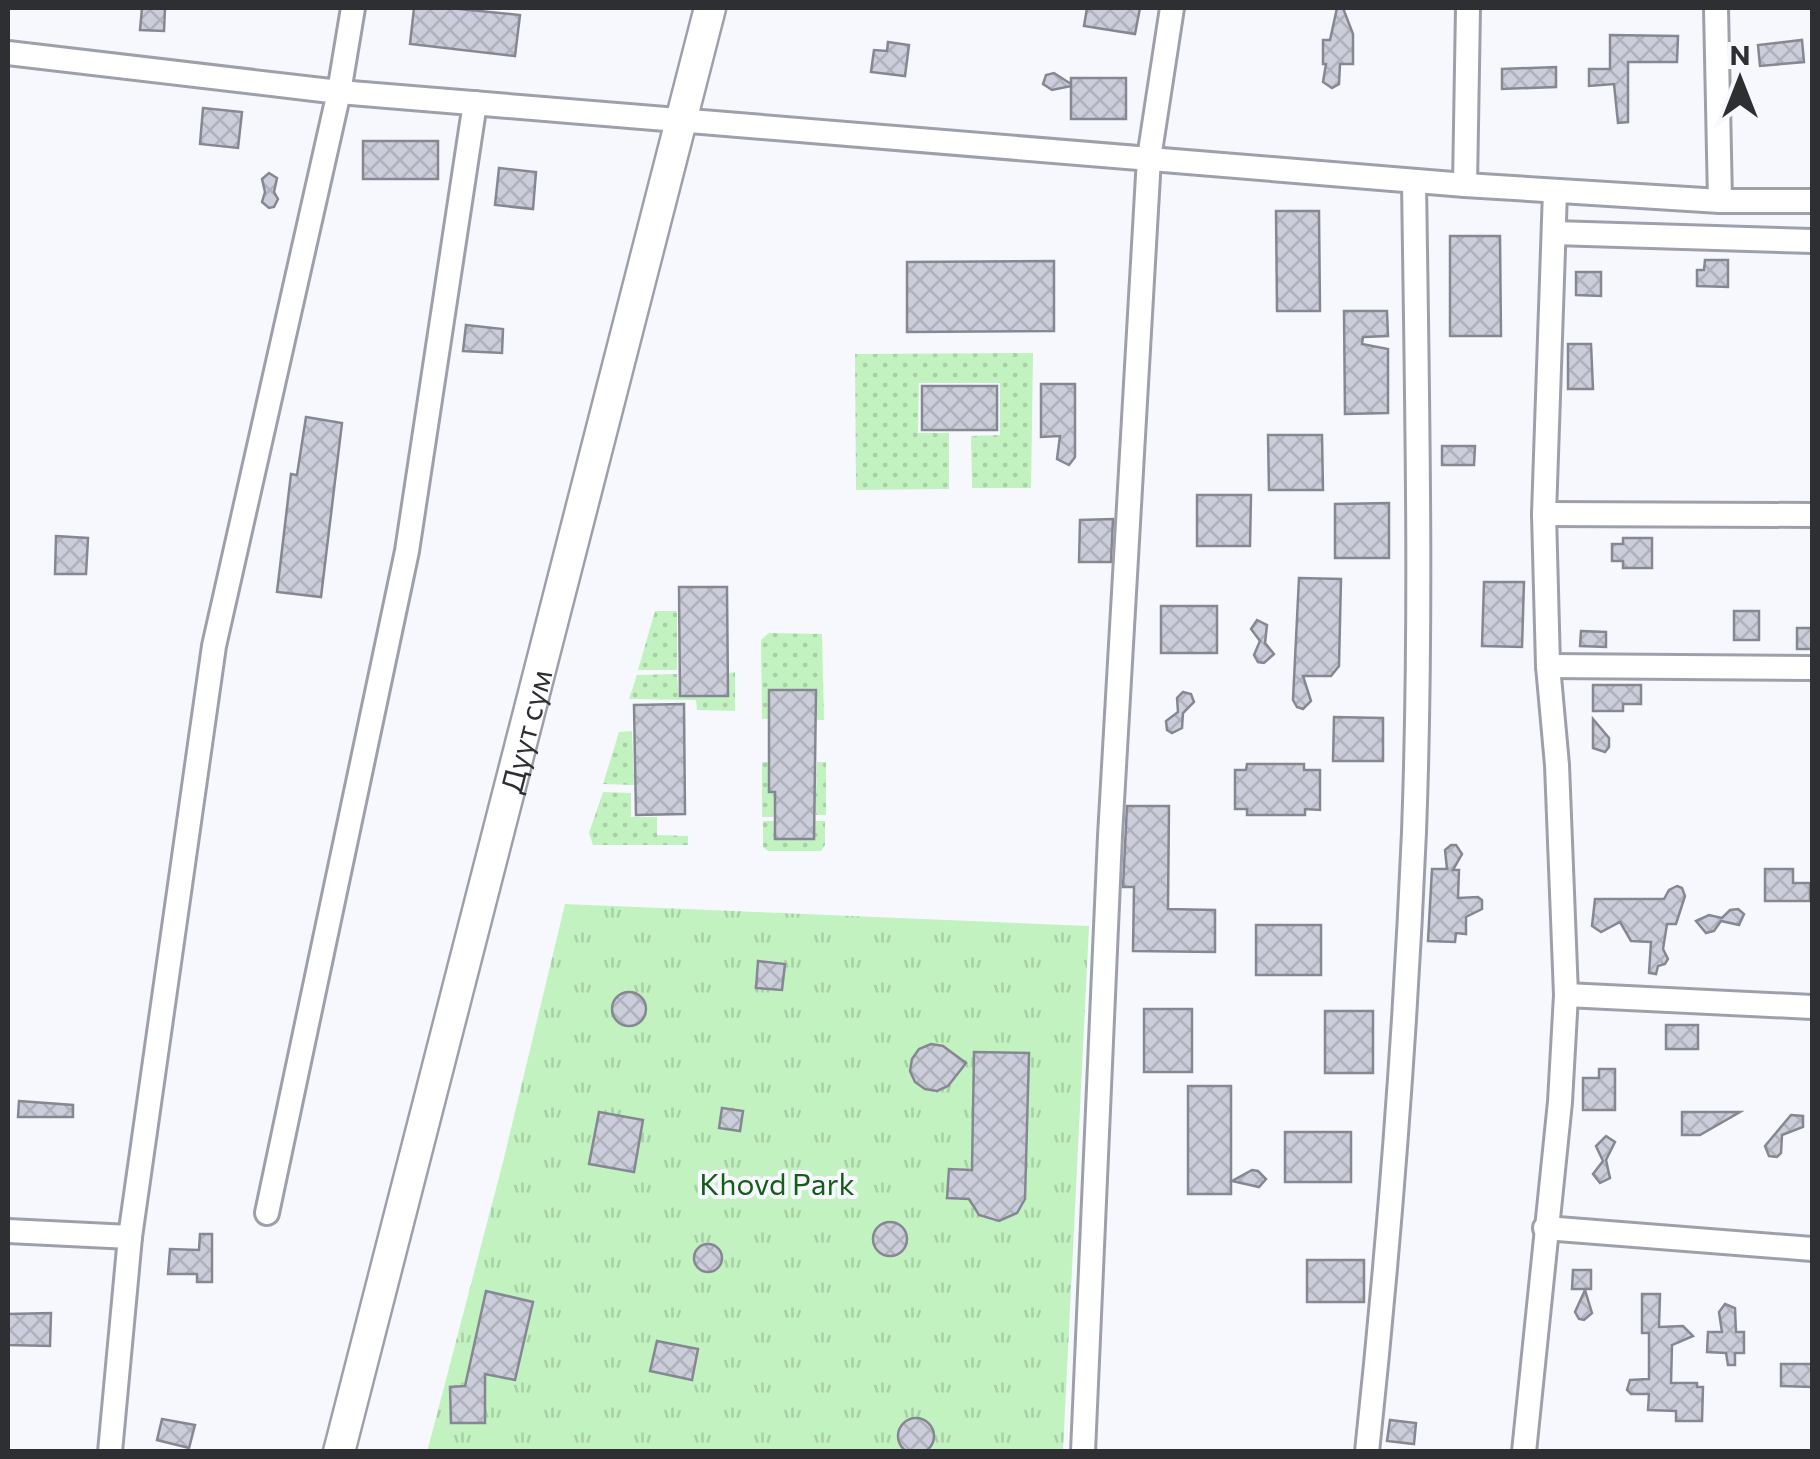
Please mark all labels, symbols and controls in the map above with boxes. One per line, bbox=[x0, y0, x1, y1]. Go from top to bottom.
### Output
north arrow bbox=[1690, 30, 1790, 130]
text: N bbox=[1730, 37, 1751, 71]
street label: Дуут сум bbox=[491, 665, 558, 796]
park label: Khovd Park bbox=[699, 1164, 855, 1201]

